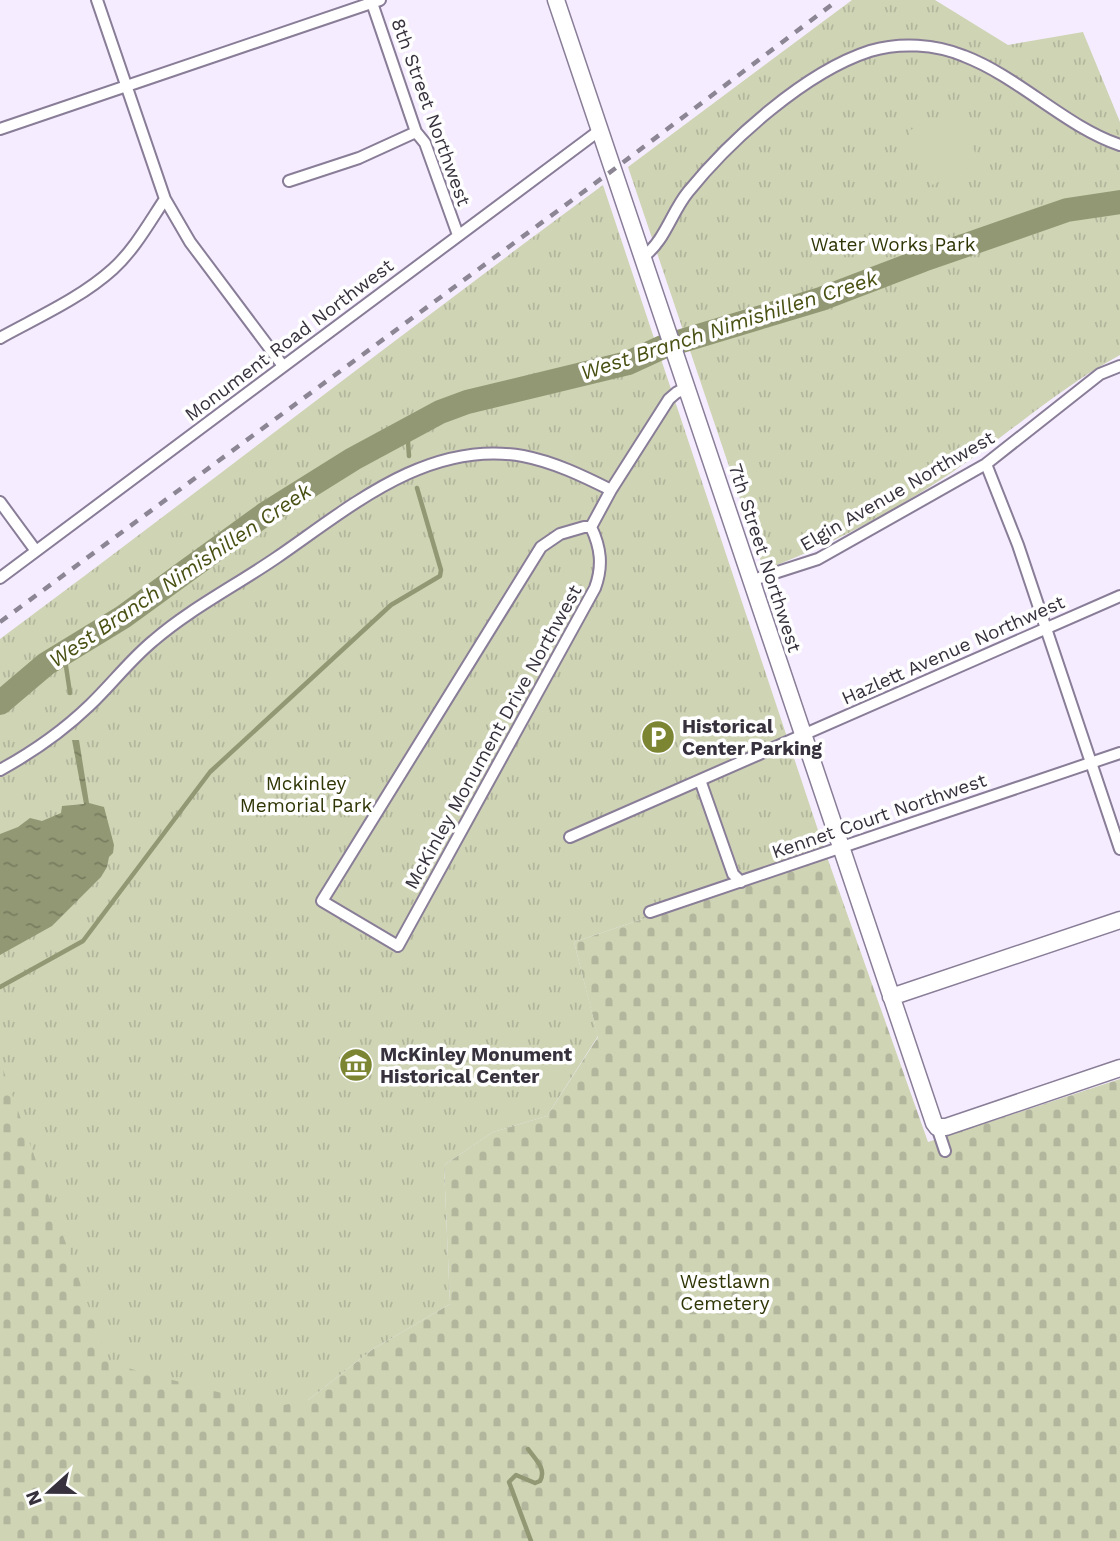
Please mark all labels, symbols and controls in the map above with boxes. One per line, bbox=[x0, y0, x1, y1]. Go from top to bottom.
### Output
street label: 8th Street Northwest bbox=[386, 15, 476, 209]
park label: Water Works Park bbox=[811, 233, 976, 256]
street label: Monument Road Northwest bbox=[180, 254, 398, 426]
water label: West Branch Nimishillen Creek bbox=[577, 265, 881, 385]
street label: Elgin Avenue Northwest bbox=[796, 426, 998, 556]
street label: 7th Street Northwest bbox=[724, 461, 806, 655]
water label: West Branch Nimishillen Creek bbox=[44, 477, 316, 672]
street label: McKinley Monument Drive Northwest bbox=[399, 581, 587, 893]
street label: Hazlett Avenue Northwest bbox=[838, 590, 1068, 710]
place label: Historical Center Parking bbox=[682, 715, 822, 760]
parking icon: Historical Center Parking bbox=[639, 718, 677, 756]
street label: Kennet Court Northwest bbox=[769, 768, 989, 864]
park label: Mckinley Memorial Park bbox=[240, 772, 373, 817]
place label: McKinley Monument Historical Center bbox=[380, 1043, 573, 1088]
museum icon: McKinley Monument Historical Center bbox=[337, 1046, 375, 1084]
park label: Westlawn Cemetery bbox=[680, 1270, 770, 1315]
north arrow bbox=[14, 1457, 84, 1527]
text: N bbox=[20, 1487, 47, 1509]

